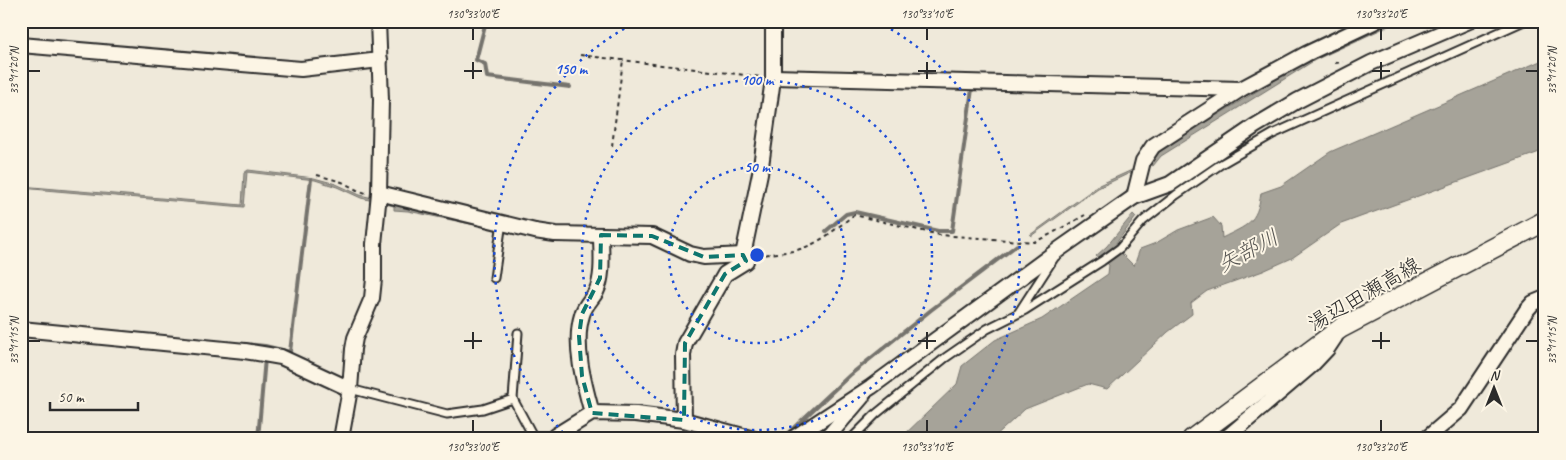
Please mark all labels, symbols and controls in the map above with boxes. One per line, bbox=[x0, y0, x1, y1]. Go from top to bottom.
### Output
text: 130°33'00"E bbox=[447, 6, 501, 22]
text: 130°33'10"E bbox=[901, 6, 955, 22]
text: 130°33'20"E bbox=[1355, 6, 1409, 22]
text: 33°11'20"N bbox=[6, 46, 22, 95]
text: 33°11'20"N bbox=[1544, 46, 1560, 95]
text: 150 m bbox=[555, 60, 589, 79]
text: 100 m bbox=[741, 71, 775, 90]
text: 50 m bbox=[744, 158, 771, 177]
water label: 矢部川 bbox=[1212, 223, 1284, 279]
centre of rings bbox=[748, 246, 766, 264]
street label: 湯辺田瀬高線 bbox=[1303, 251, 1425, 337]
text: 33°11'15"N bbox=[6, 316, 22, 365]
text: 33°11'15"N bbox=[1544, 316, 1560, 365]
north arrow bbox=[1468, 362, 1518, 412]
text: N bbox=[1490, 367, 1501, 384]
scale bar bbox=[50, 380, 138, 412]
text: 50 m bbox=[58, 388, 85, 407]
text: 130°33'00"E bbox=[447, 439, 501, 455]
text: 130°33'10"E bbox=[901, 439, 955, 455]
text: 130°33'20"E bbox=[1355, 439, 1409, 455]

